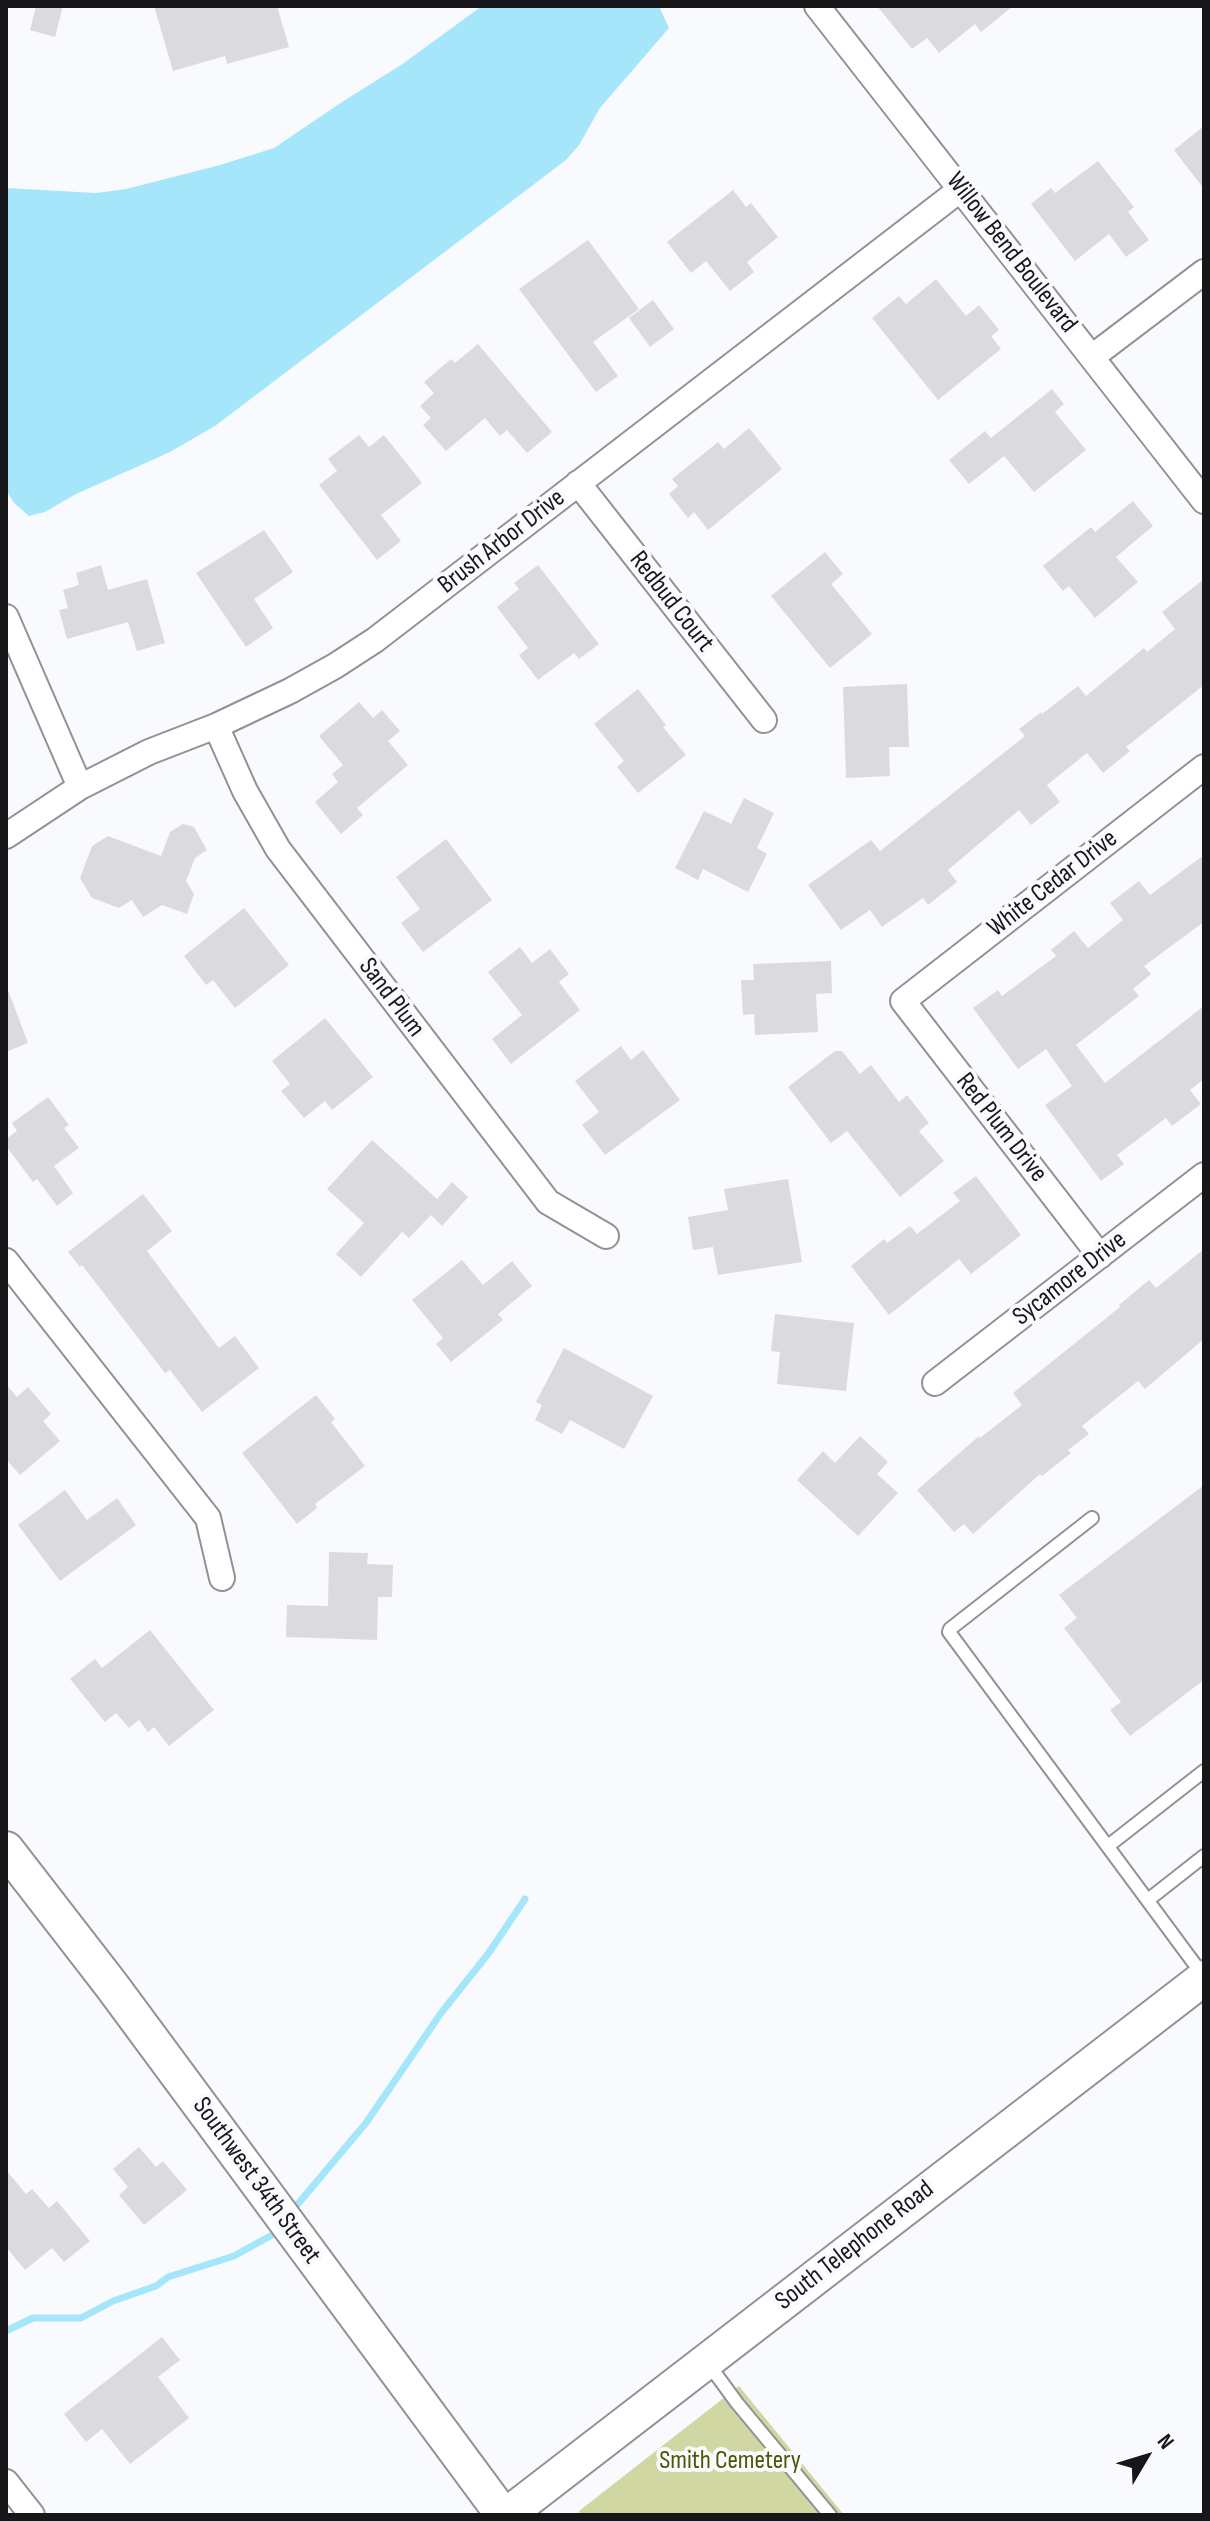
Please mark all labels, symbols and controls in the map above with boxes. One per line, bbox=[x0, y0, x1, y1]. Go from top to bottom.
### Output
street label: Willow Bend Boulevard bbox=[939, 167, 1083, 339]
street label: Brush Arbor Drive bbox=[432, 483, 572, 601]
street label: Redbud Court bbox=[622, 545, 720, 659]
street label: White Cedar Drive bbox=[982, 824, 1124, 944]
street label: Sand Plum bbox=[351, 952, 431, 1044]
street label: Red Plum Drive bbox=[949, 1067, 1053, 1189]
street label: Sycamore Drive bbox=[1007, 1225, 1133, 1333]
street label: Southwest 34th Street bbox=[185, 2092, 327, 2270]
street label: South Telephone Road bbox=[770, 2175, 940, 2317]
north arrow bbox=[1106, 2417, 1186, 2497]
text: N bbox=[1151, 2429, 1180, 2455]
park label: Smith Cemetery bbox=[659, 2445, 801, 2477]

